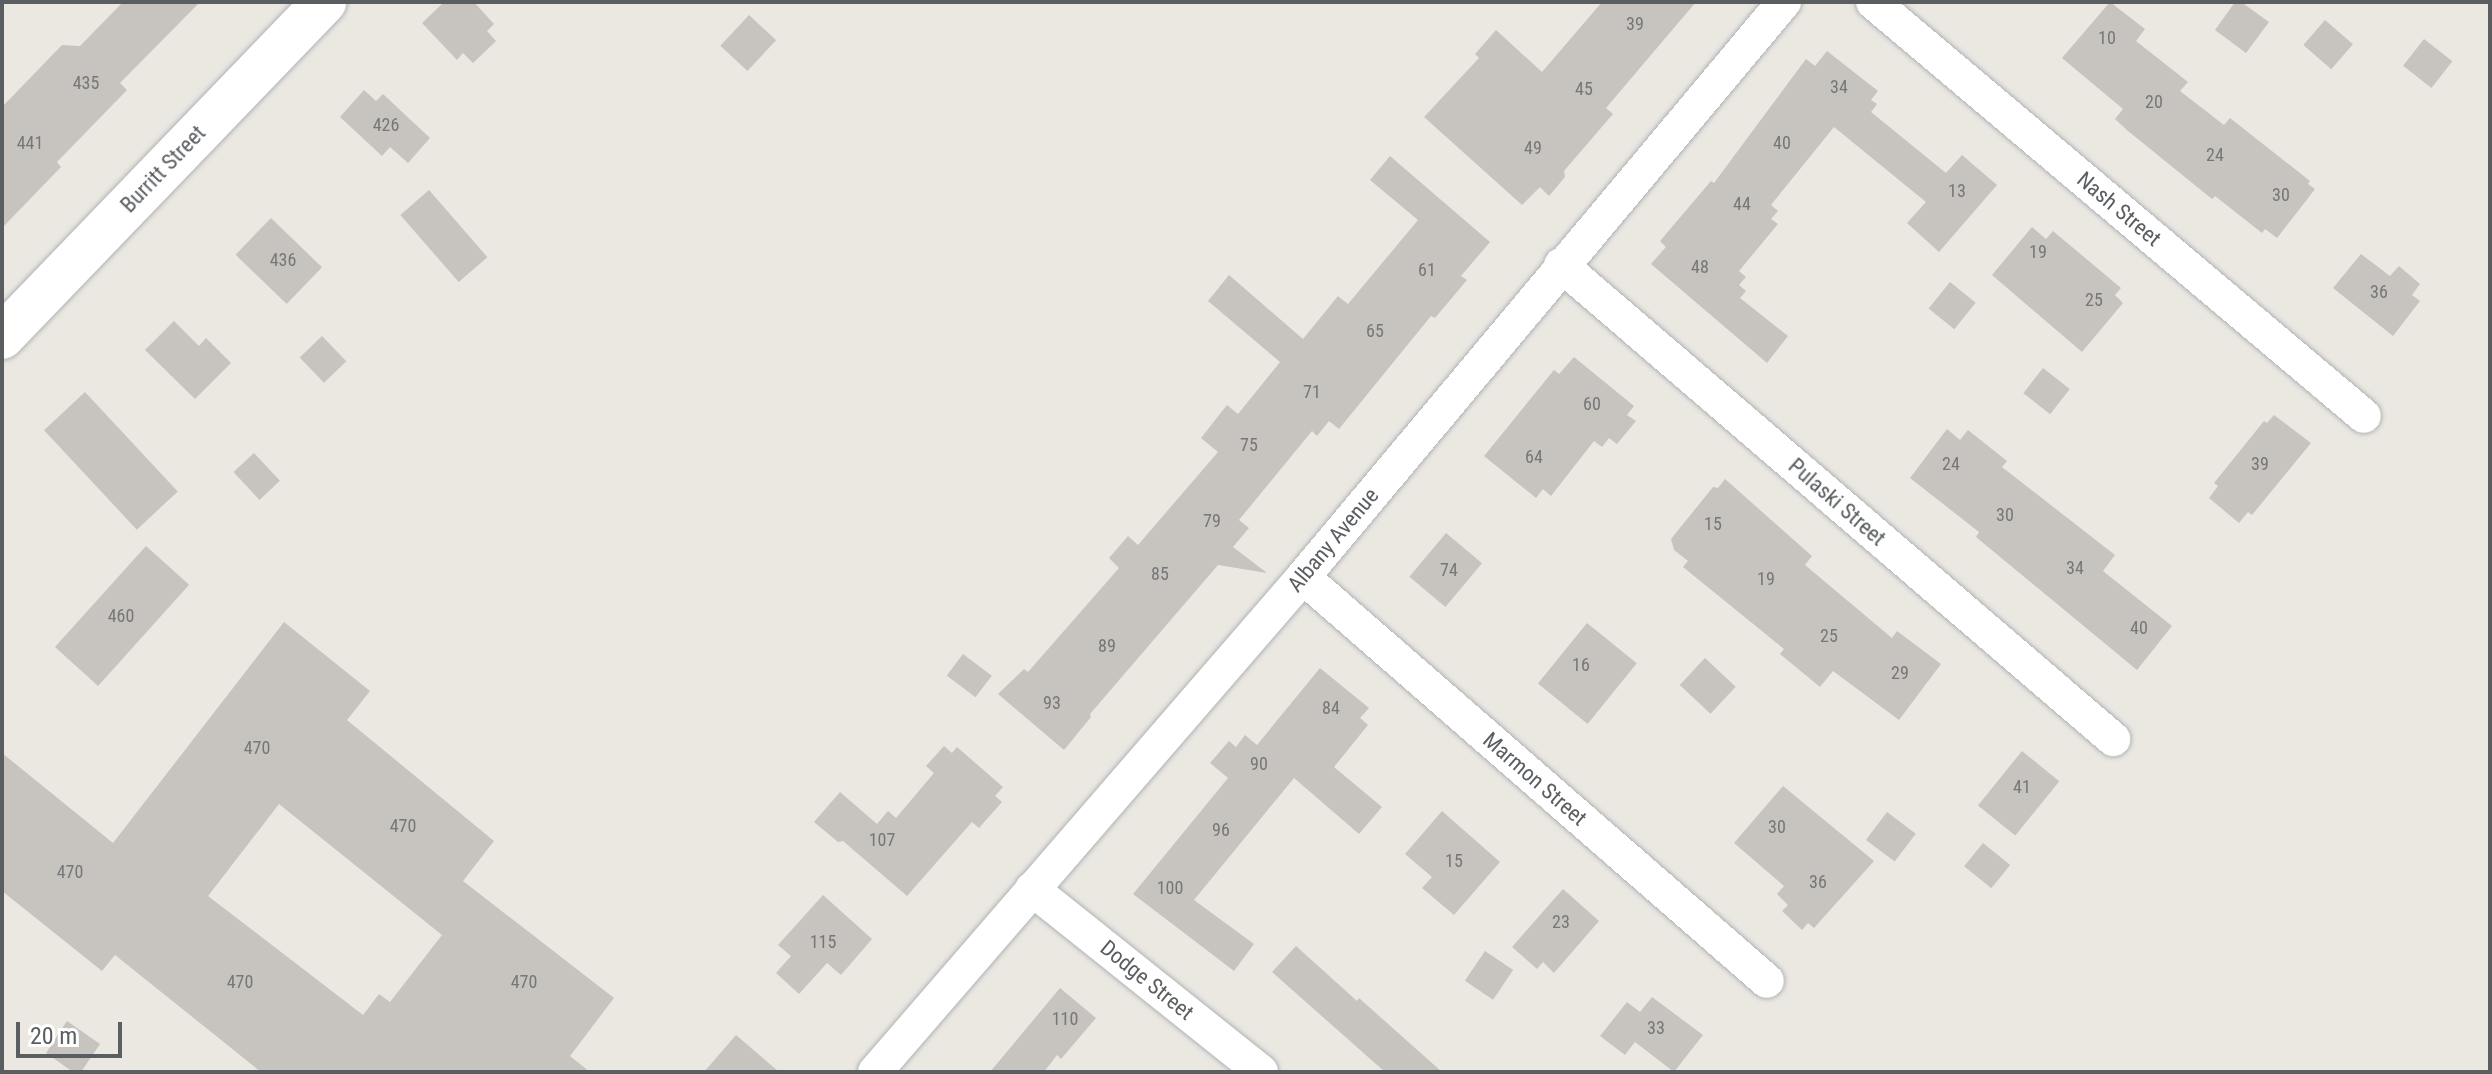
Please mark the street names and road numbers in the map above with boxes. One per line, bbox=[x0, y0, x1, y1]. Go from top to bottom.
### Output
street label: Burritt Street bbox=[115, 120, 211, 218]
street label: Nash Street bbox=[2072, 166, 2166, 252]
street label: Pulaski Street bbox=[1783, 453, 1891, 551]
street label: Albany Avenue bbox=[1282, 483, 1384, 597]
street label: Marmon Street bbox=[1478, 727, 1592, 831]
street label: Dodge Street bbox=[1095, 934, 1199, 1026]

